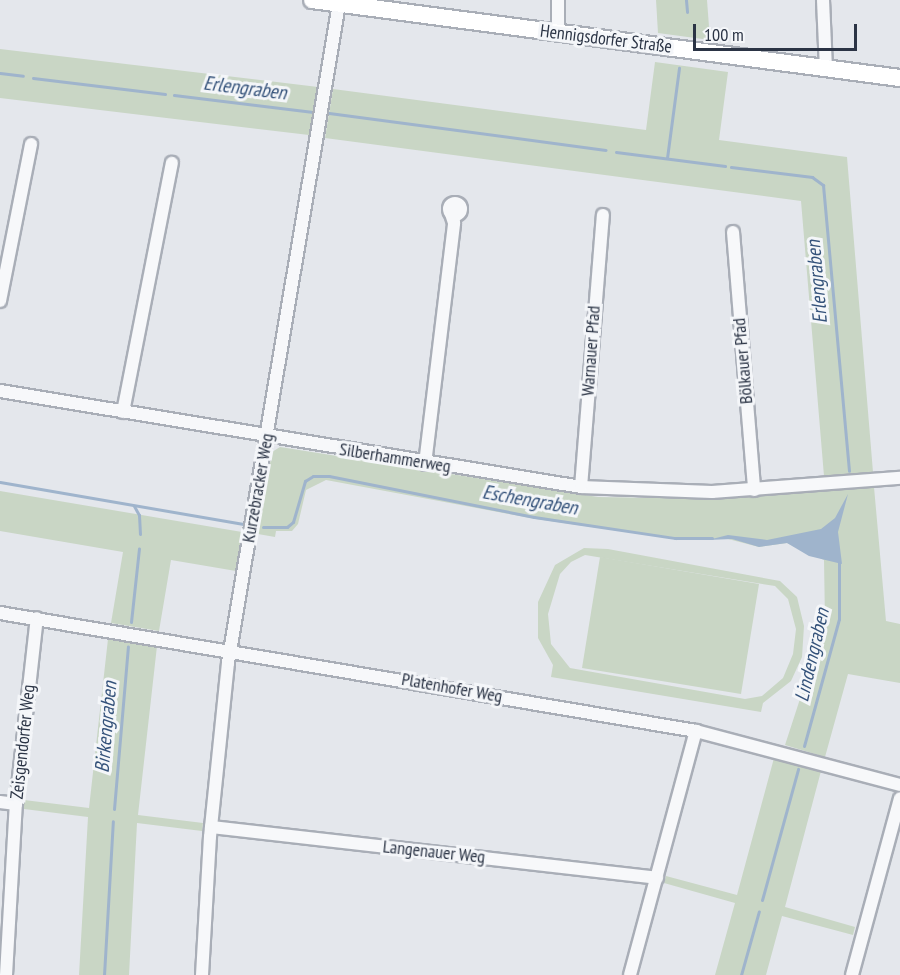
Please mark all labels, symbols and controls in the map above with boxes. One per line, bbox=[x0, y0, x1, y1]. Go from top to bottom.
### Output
scale bar bbox=[696, 12, 860, 50]
street label: Hennigsdorfer Straße bbox=[539, 20, 673, 58]
text: 100 m bbox=[704, 23, 744, 46]
water label: Erlengraben bbox=[202, 71, 288, 105]
water label: Erlengraben bbox=[801, 239, 833, 325]
street label: Warnauer Pfad bbox=[577, 305, 605, 397]
street label: Bölkauer Pfad bbox=[728, 317, 758, 405]
street label: Kurzebracker Weg bbox=[238, 432, 278, 544]
street label: Silberhammerweg bbox=[338, 439, 452, 477]
water label: Eschengraben bbox=[481, 480, 579, 520]
water label: Lindengraben bbox=[790, 606, 834, 704]
street label: Platenhofer Weg bbox=[400, 668, 504, 708]
water label: Birkengraben bbox=[90, 680, 122, 774]
street label: Zeisgendorfer Weg bbox=[6, 683, 40, 801]
street label: Langenauer Weg bbox=[382, 836, 486, 868]

